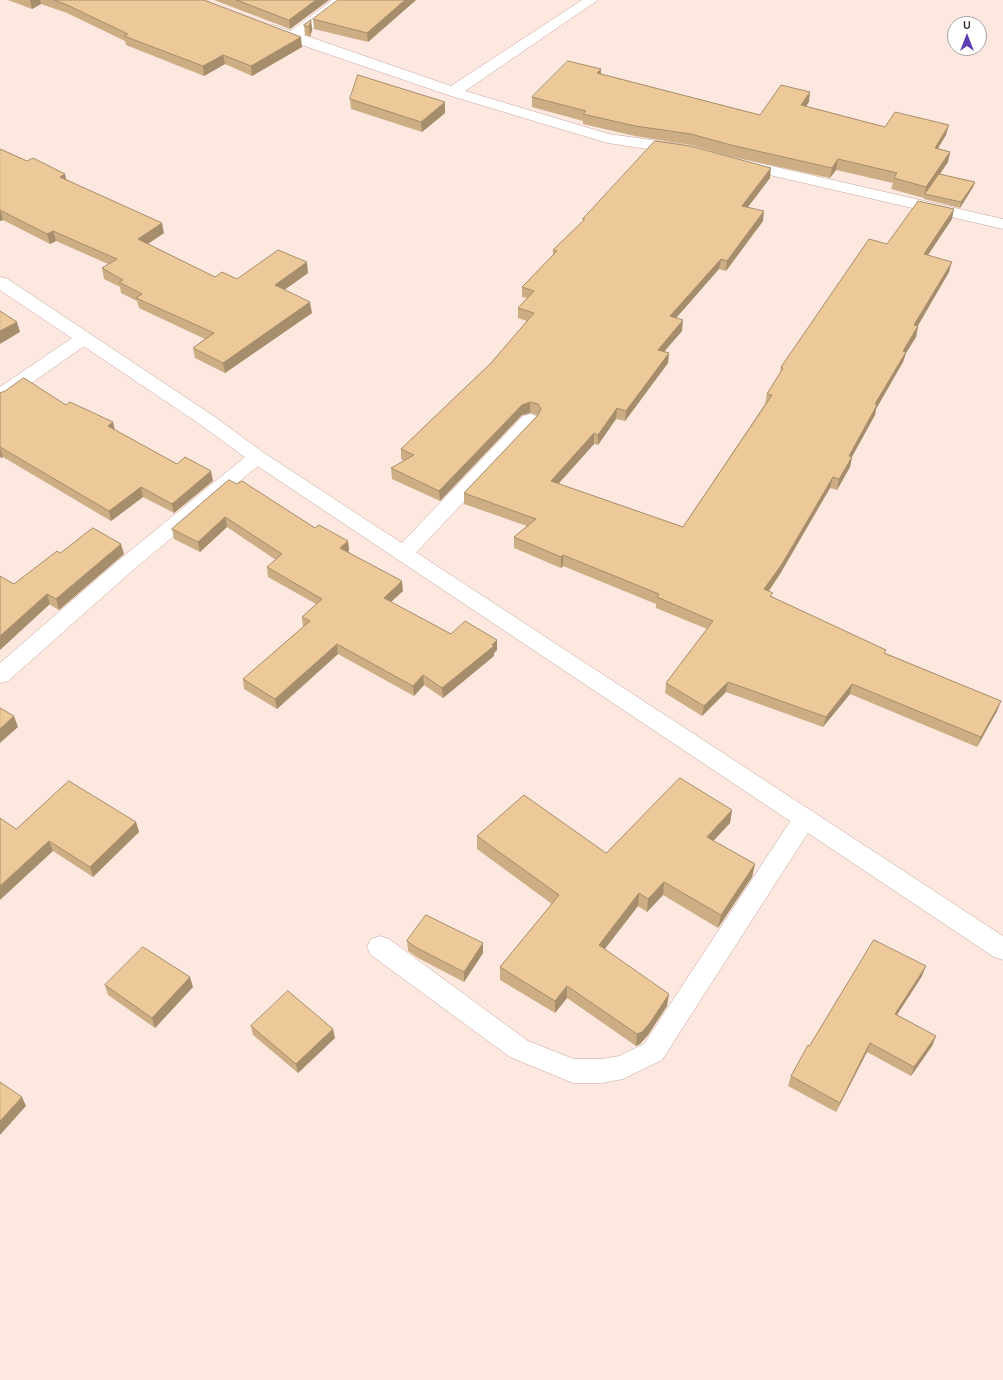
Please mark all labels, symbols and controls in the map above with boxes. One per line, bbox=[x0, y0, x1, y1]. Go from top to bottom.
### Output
north arrow bbox=[947, 16, 987, 56]
text: U bbox=[963, 18, 971, 32]

